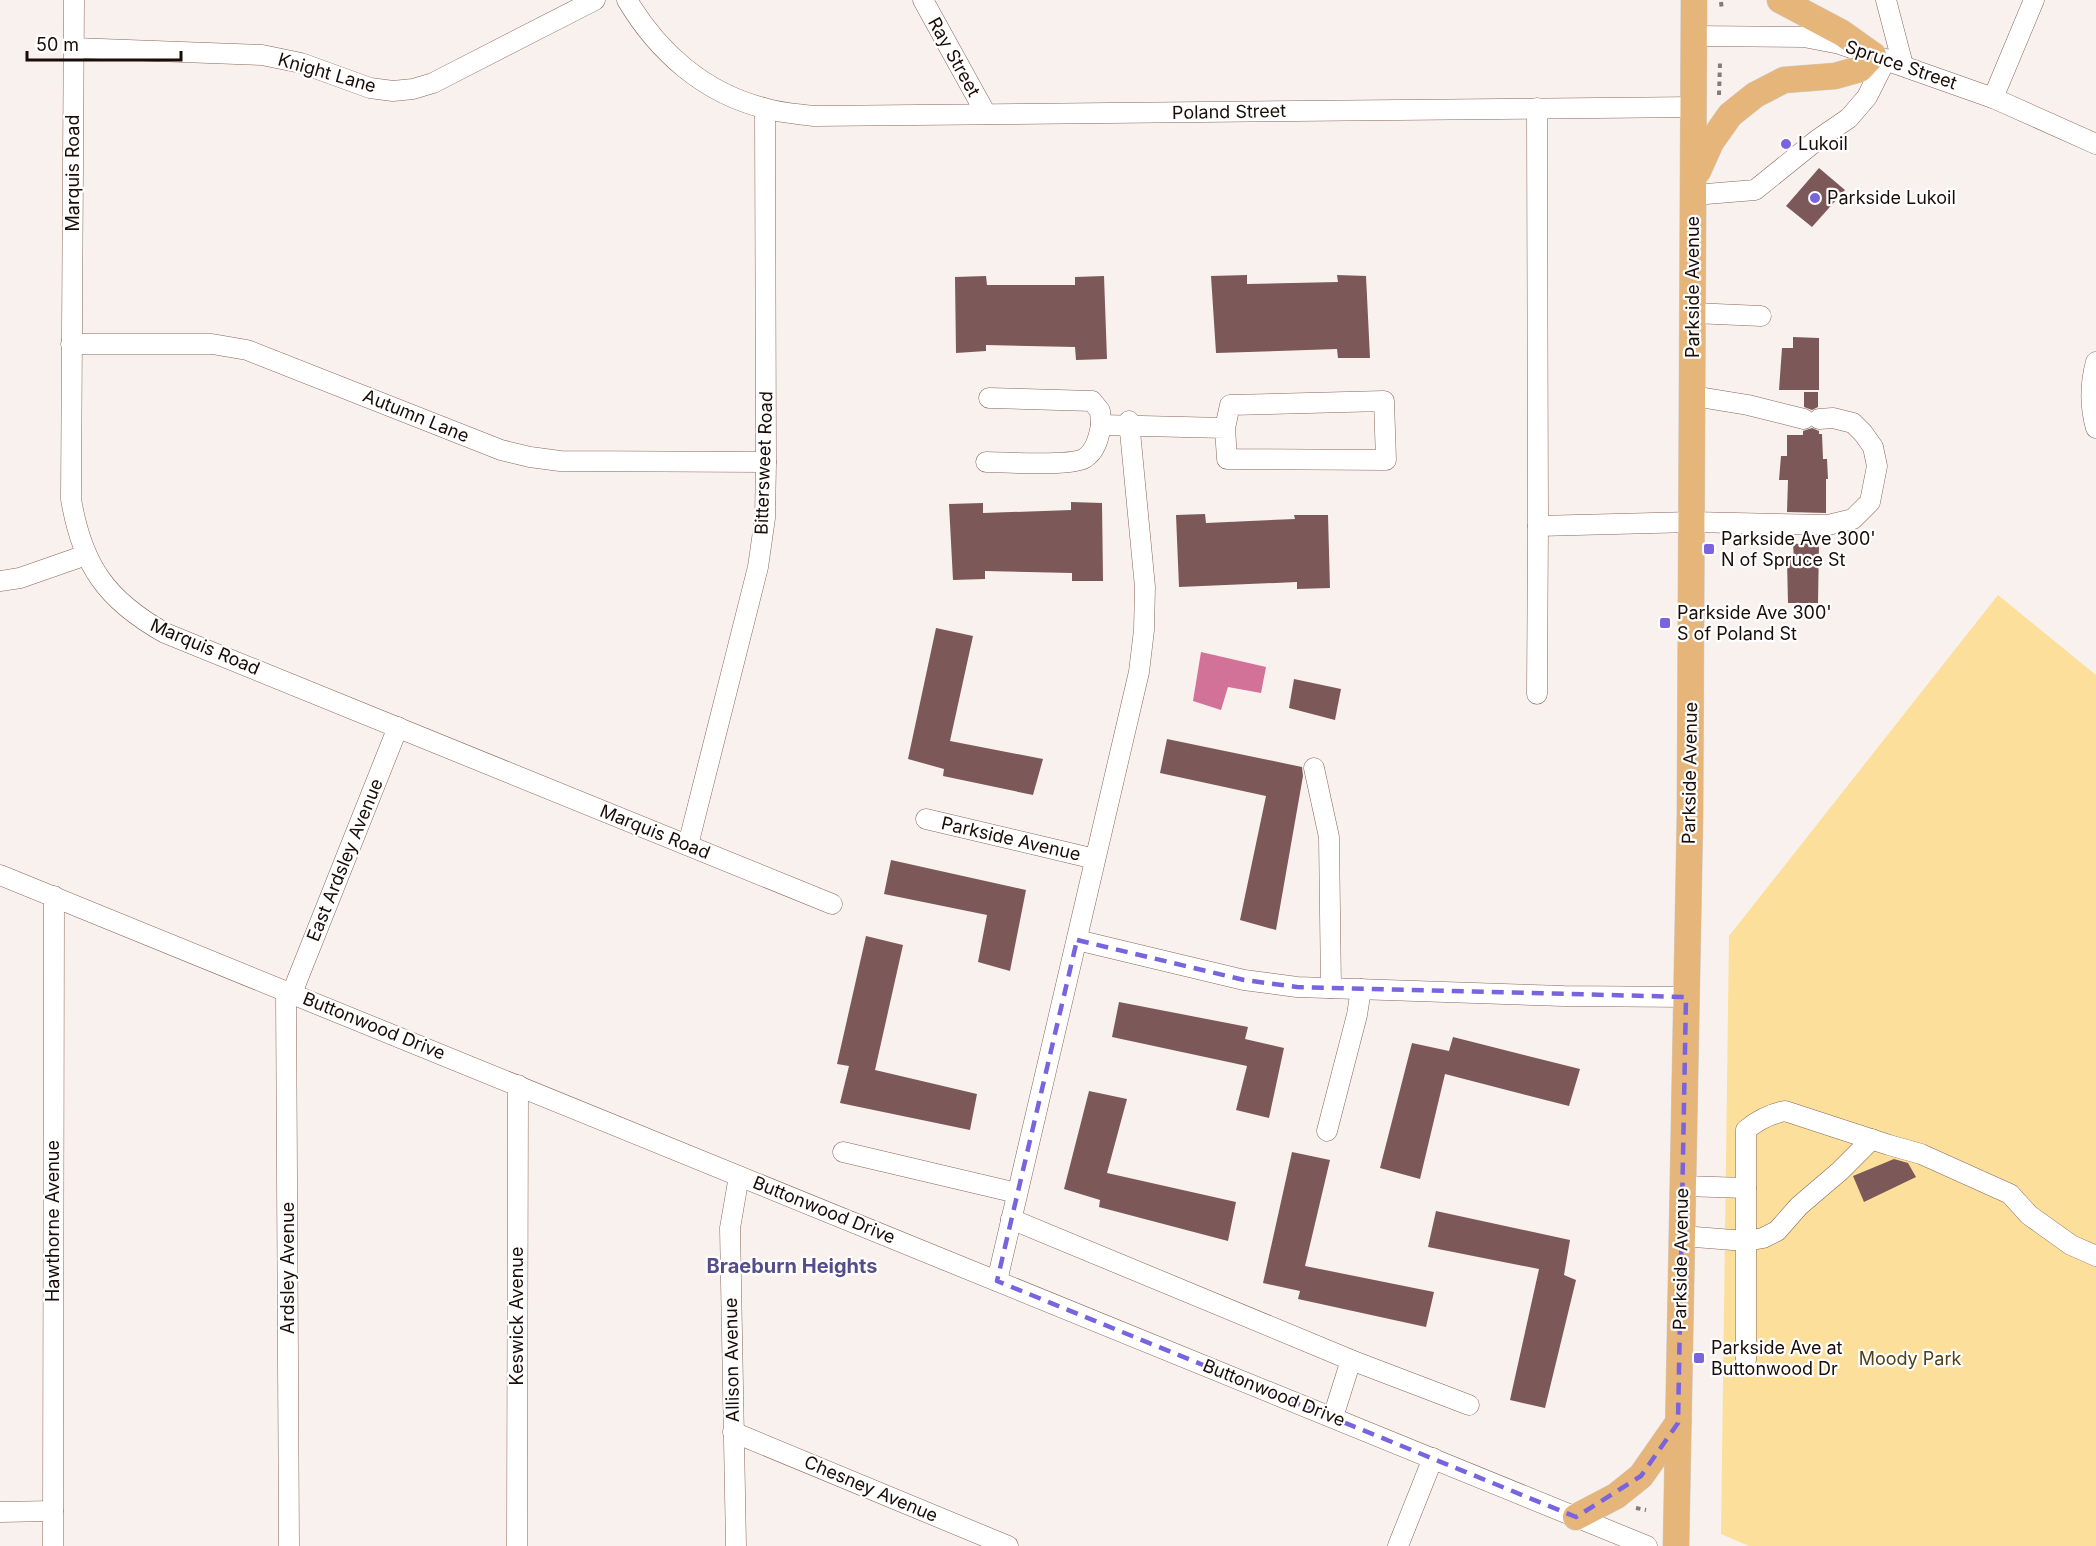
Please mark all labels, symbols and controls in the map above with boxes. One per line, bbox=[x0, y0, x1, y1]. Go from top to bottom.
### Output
street label: Ray Street bbox=[924, 13, 985, 100]
scale bar bbox=[27, 24, 182, 62]
text: 50 m bbox=[36, 34, 79, 55]
street label: Spruce Street bbox=[1843, 36, 1960, 93]
street label: Knight Lane bbox=[276, 48, 379, 97]
street label: Poland Street bbox=[1172, 100, 1286, 123]
street label: Marquis Road bbox=[62, 115, 83, 231]
place label: Lukoil bbox=[1798, 133, 1848, 154]
marker: Lukoil bbox=[1779, 137, 1793, 151]
place label: Parkside Lukoil bbox=[1827, 187, 1956, 208]
marker: Parkside Lukoil bbox=[1808, 191, 1822, 205]
street label: Parkside Avenue bbox=[1682, 216, 1703, 358]
street label: Autumn Lane bbox=[360, 385, 472, 446]
street label: Bittersweet Road bbox=[750, 391, 777, 535]
place label: Parkside Ave 300' N of Spruce St bbox=[1721, 528, 1876, 570]
marker: Parkside Ave 300' N of Spruce St bbox=[1702, 542, 1716, 556]
place label: Parkside Ave 300' S of Poland St bbox=[1677, 602, 1832, 644]
street label: Marquis Road bbox=[147, 614, 263, 679]
marker: Parkside Ave 300' S of Poland St bbox=[1658, 616, 1672, 630]
street label: Parkside Avenue bbox=[1678, 702, 1701, 844]
street label: East Ardsley Avenue bbox=[302, 775, 387, 944]
street label: Marquis Road bbox=[597, 800, 713, 863]
street label: Parkside Avenue bbox=[939, 812, 1083, 865]
street label: Buttonwood Drive bbox=[300, 987, 448, 1064]
street label: Hawthorne Avenue bbox=[42, 1140, 63, 1302]
street label: Buttonwood Drive bbox=[750, 1171, 898, 1248]
street label: Parkside Avenue bbox=[1669, 1188, 1692, 1330]
street label: Ardsley Avenue bbox=[277, 1202, 298, 1334]
street label: Keswick Avenue bbox=[506, 1247, 527, 1385]
district label: Braeburn Heights bbox=[707, 1254, 877, 1278]
street label: Allison Avenue bbox=[720, 1297, 743, 1423]
place label: Parkside Ave at Buttonwood Dr bbox=[1711, 1337, 1843, 1379]
park label: Moody Park bbox=[1859, 1348, 1961, 1369]
marker: Parkside Ave at Buttonwood Dr bbox=[1692, 1351, 1706, 1365]
street label: Buttonwood Drive bbox=[1200, 1354, 1348, 1431]
street label: Chesney Avenue bbox=[801, 1451, 941, 1526]

